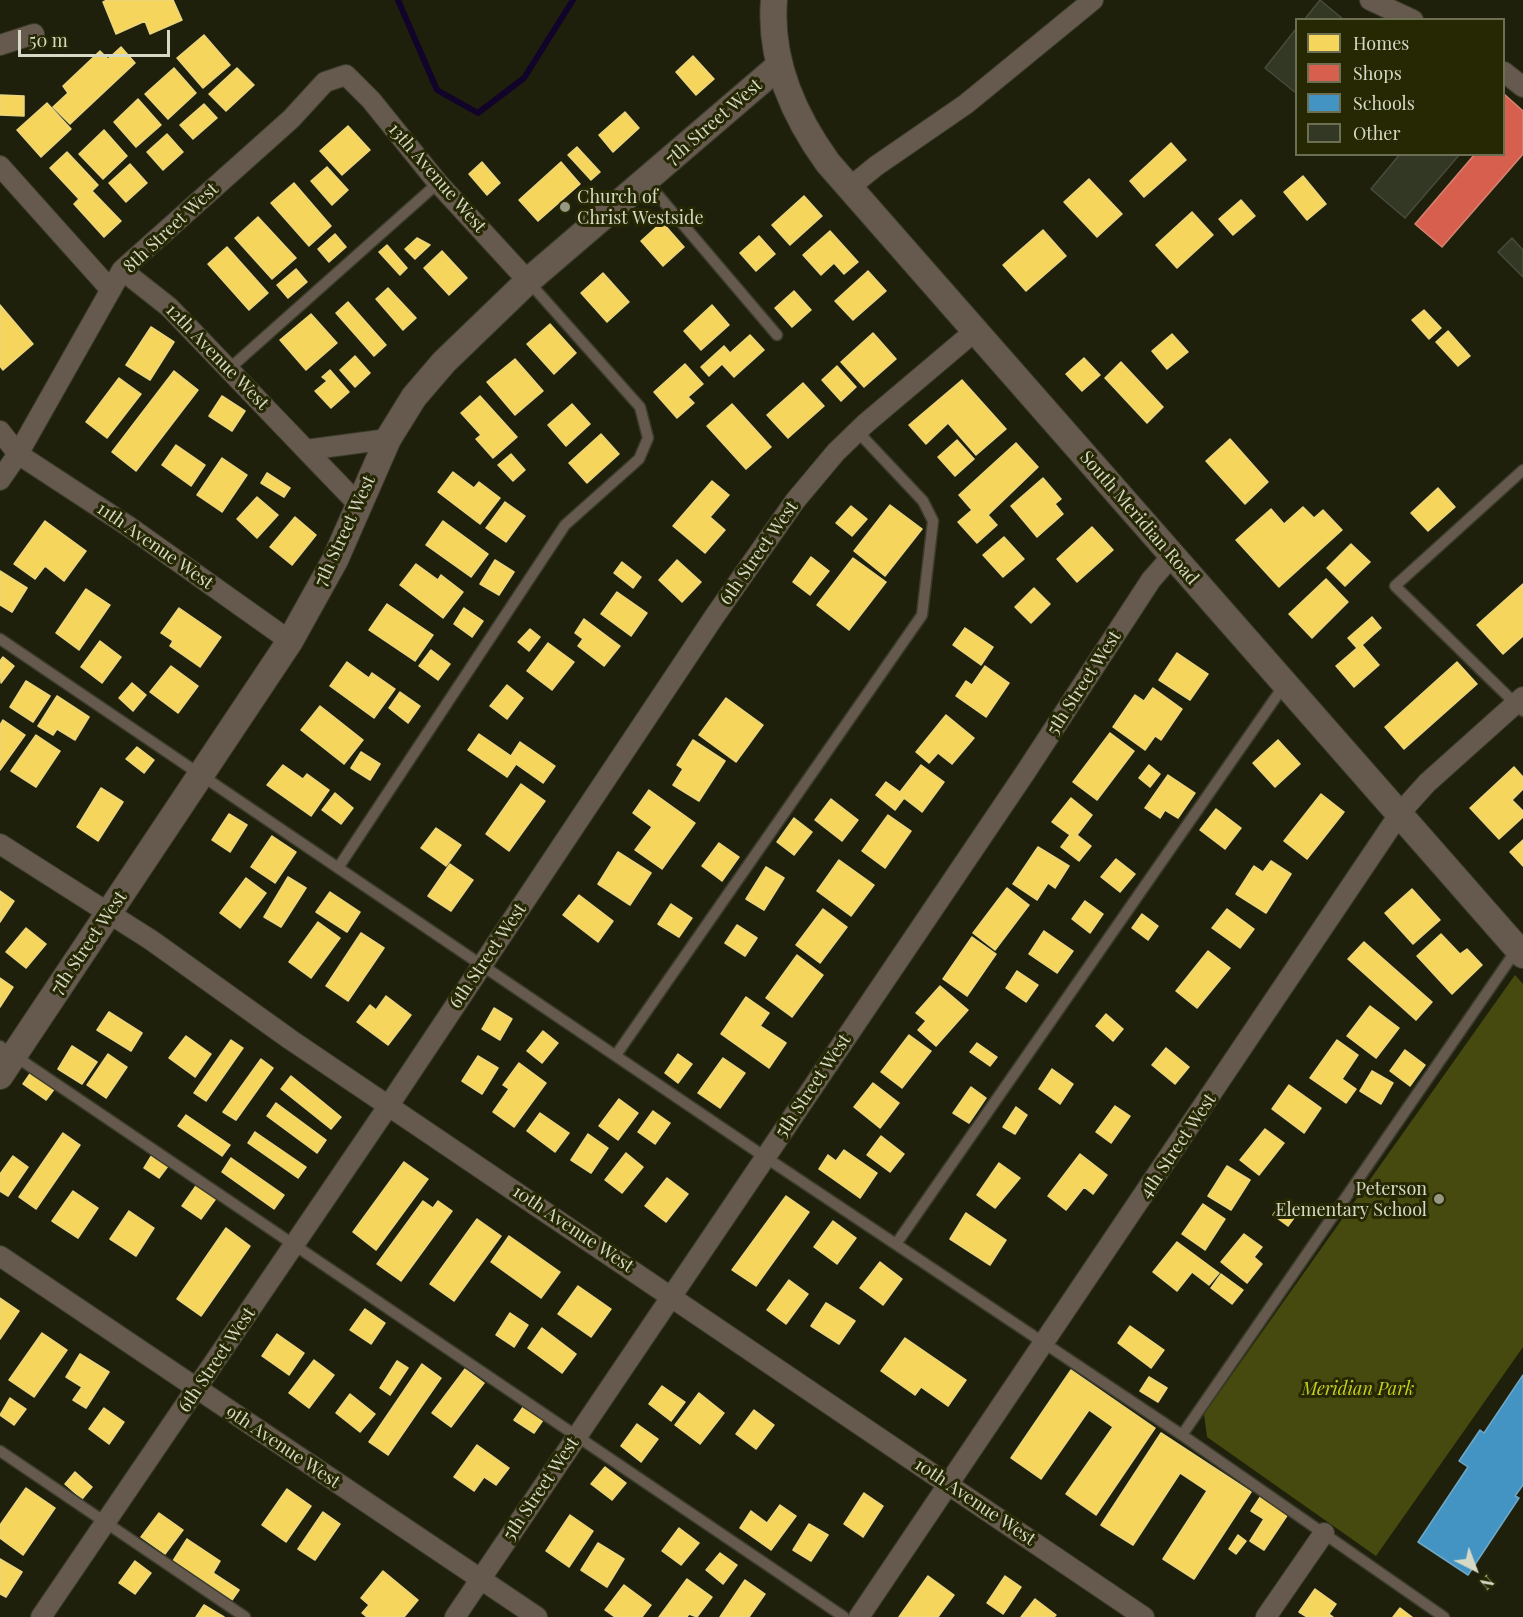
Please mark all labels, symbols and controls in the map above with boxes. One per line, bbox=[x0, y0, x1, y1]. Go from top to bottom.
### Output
scale bar bbox=[21, 18, 172, 56]
legend bbox=[1295, 18, 1505, 156]
text: 50 m bbox=[29, 28, 68, 52]
text: Homes bbox=[1353, 31, 1409, 55]
text: Shops bbox=[1353, 61, 1402, 85]
street label: 7th Street West bbox=[662, 74, 766, 170]
text: Schools bbox=[1353, 91, 1415, 115]
street label: 13th Avenue West bbox=[383, 119, 491, 237]
text: Other bbox=[1353, 121, 1400, 145]
street label: 8th Street West bbox=[119, 178, 223, 278]
place label: Church of Christ Westside bbox=[577, 186, 704, 228]
marker: Church of Christ Westside bbox=[558, 200, 572, 214]
street label: 12th Avenue West bbox=[161, 299, 273, 415]
street label: South Meridian Road bbox=[1075, 447, 1203, 589]
street label: 7th Street West bbox=[310, 472, 380, 590]
street label: 6th Street West bbox=[715, 497, 803, 609]
street label: 11th Avenue West bbox=[93, 498, 217, 594]
street label: 5th Street West bbox=[1042, 627, 1126, 739]
street label: 7th Street West bbox=[46, 887, 132, 999]
street label: 6th Street West bbox=[445, 899, 531, 1013]
street label: 5th Street West bbox=[770, 1030, 856, 1142]
street label: 4th Street West bbox=[1135, 1090, 1221, 1202]
place label: Peterson Elementary School bbox=[1275, 1178, 1427, 1220]
street label: 10th Avenue West bbox=[508, 1181, 638, 1277]
marker: Peterson Elementary School bbox=[1432, 1192, 1446, 1206]
street label: 6th Street West bbox=[174, 1303, 260, 1417]
park label: Meridian Park bbox=[1302, 1378, 1414, 1400]
street label: 9th Avenue West bbox=[222, 1401, 344, 1493]
street label: 5th Street West bbox=[498, 1433, 584, 1545]
street label: 10th Avenue West bbox=[910, 1454, 1040, 1550]
north arrow bbox=[1445, 1539, 1505, 1599]
text: N bbox=[1476, 1571, 1499, 1594]

